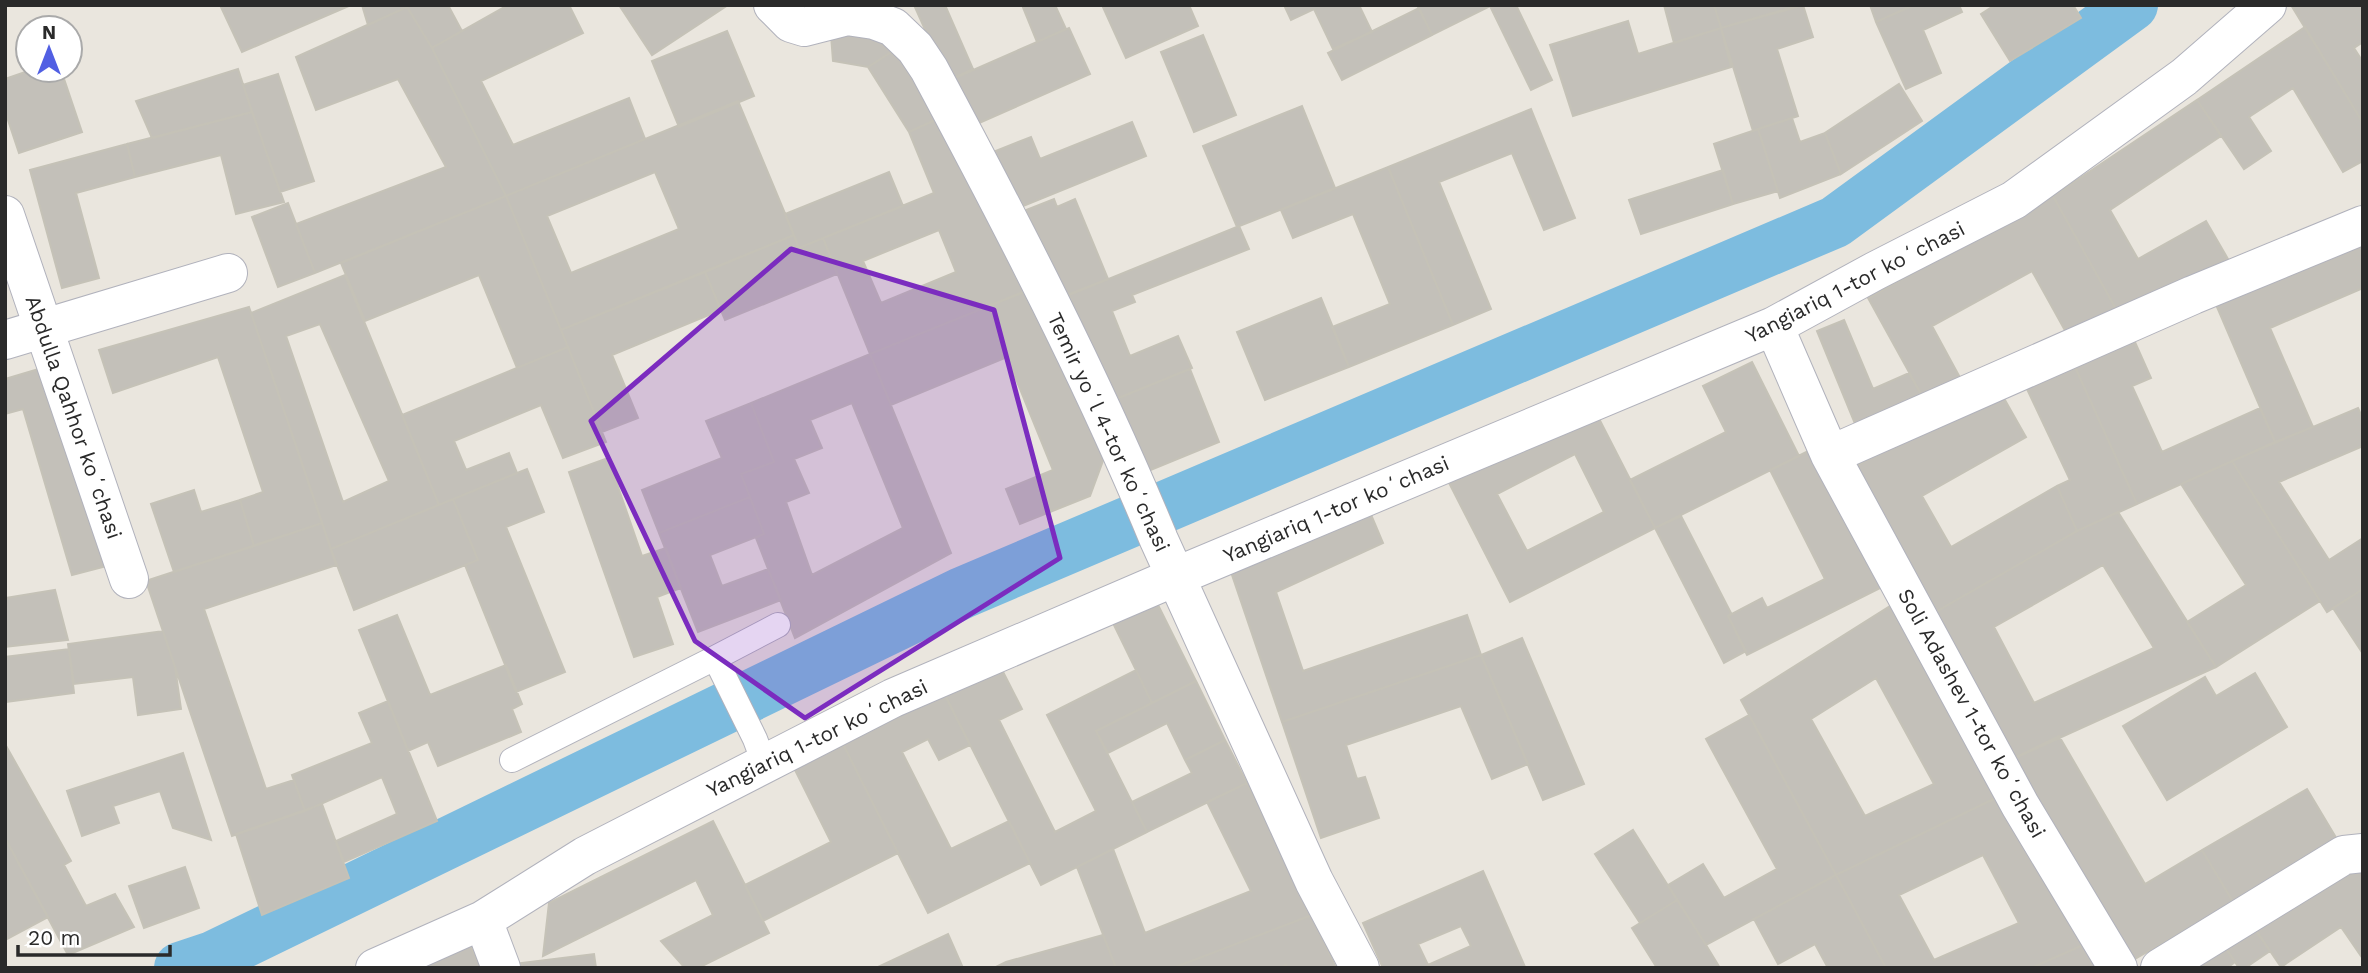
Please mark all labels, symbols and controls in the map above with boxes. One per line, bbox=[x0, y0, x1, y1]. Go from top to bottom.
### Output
north arrow bbox=[14, 14, 84, 84]
text: N bbox=[42, 21, 56, 44]
street label: Yangiariq 1-tor koʻchasi bbox=[1741, 216, 1969, 348]
street label: Abdulla Qahhor koʻchasi bbox=[21, 292, 127, 542]
street label: Temir yoʻl 4-tor koʻchasi bbox=[1042, 308, 1176, 556]
street label: Yangiariq 1-tor koʻchasi bbox=[1219, 450, 1453, 568]
street label: Soli Adashev 1-tor koʻchasi bbox=[1893, 584, 2051, 842]
street label: Yangiariq 1-tor koʻchasi bbox=[702, 674, 932, 802]
scale bar bbox=[18, 914, 170, 958]
text: 20 m bbox=[28, 925, 80, 950]

